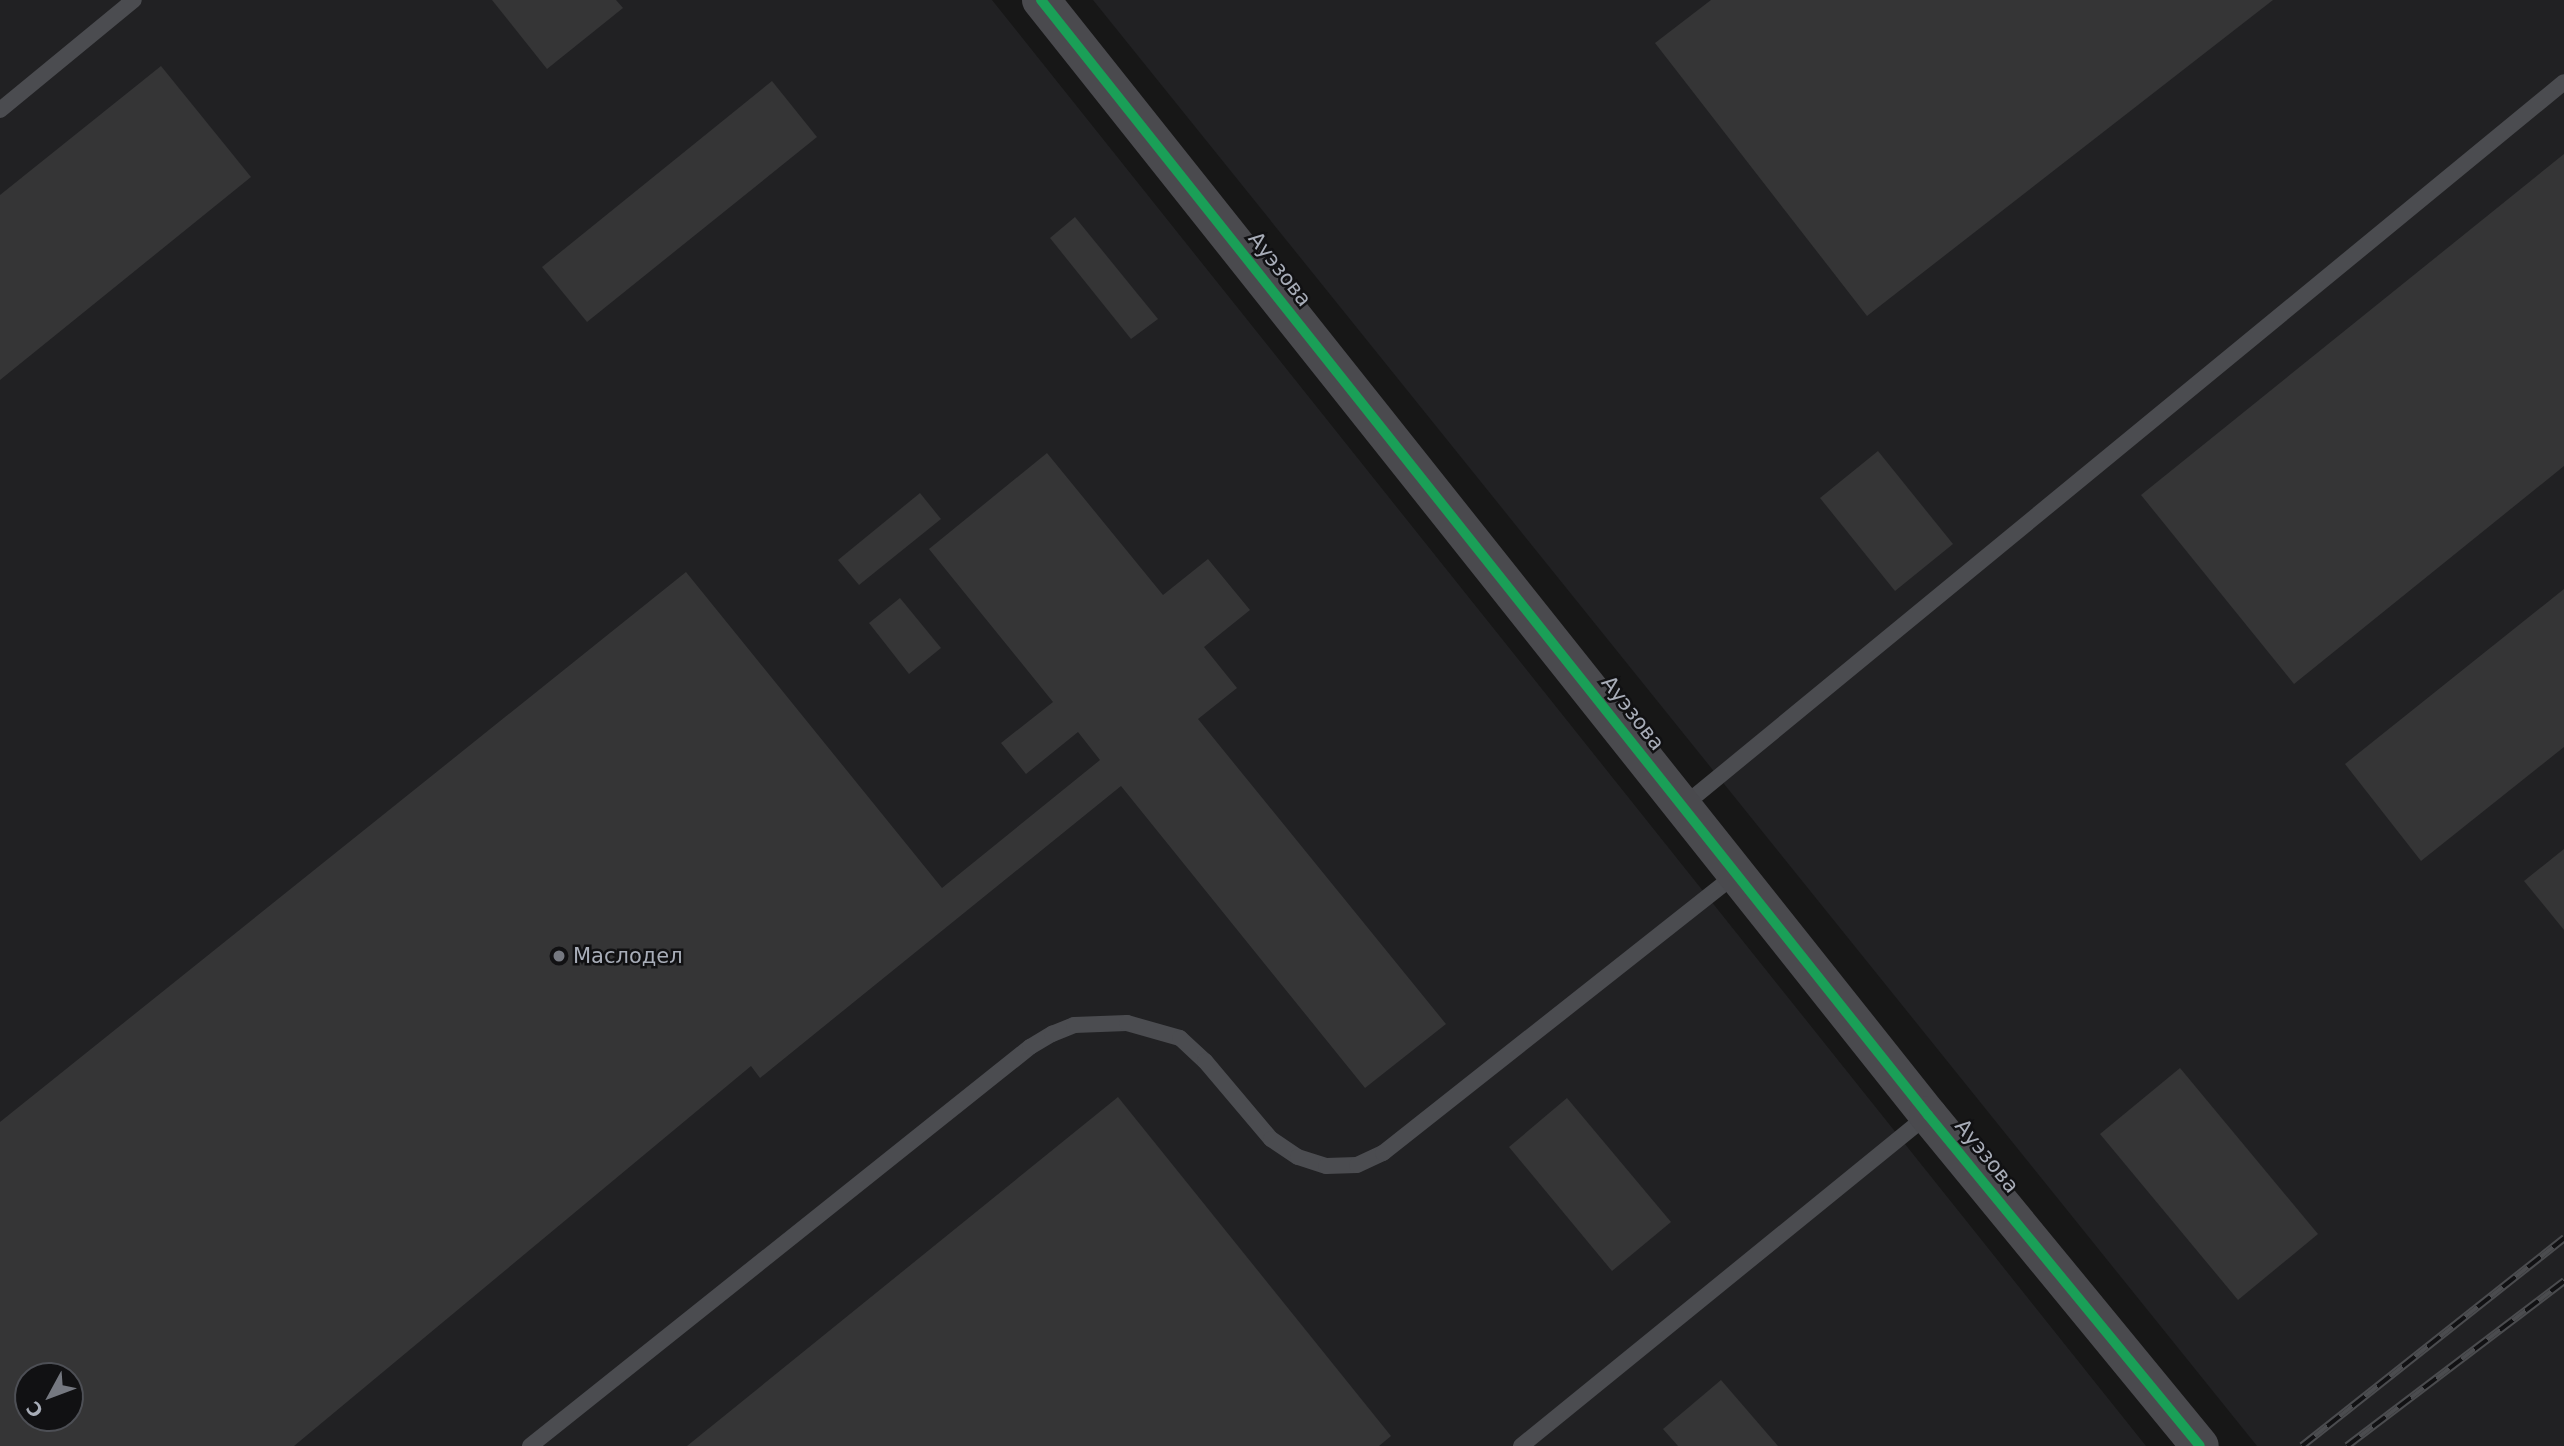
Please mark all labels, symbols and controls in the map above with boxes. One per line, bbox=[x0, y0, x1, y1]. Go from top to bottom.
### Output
street label: Ауэзова bbox=[1243, 227, 1317, 311]
street label: Ауэзова bbox=[1596, 671, 1670, 755]
place label: Маслодел bbox=[573, 943, 683, 969]
marker: Маслодел bbox=[551, 948, 567, 964]
street label: Ауэзова bbox=[1950, 1114, 2024, 1198]
north arrow bbox=[14, 1362, 84, 1432]
text: С bbox=[22, 1397, 48, 1422]

